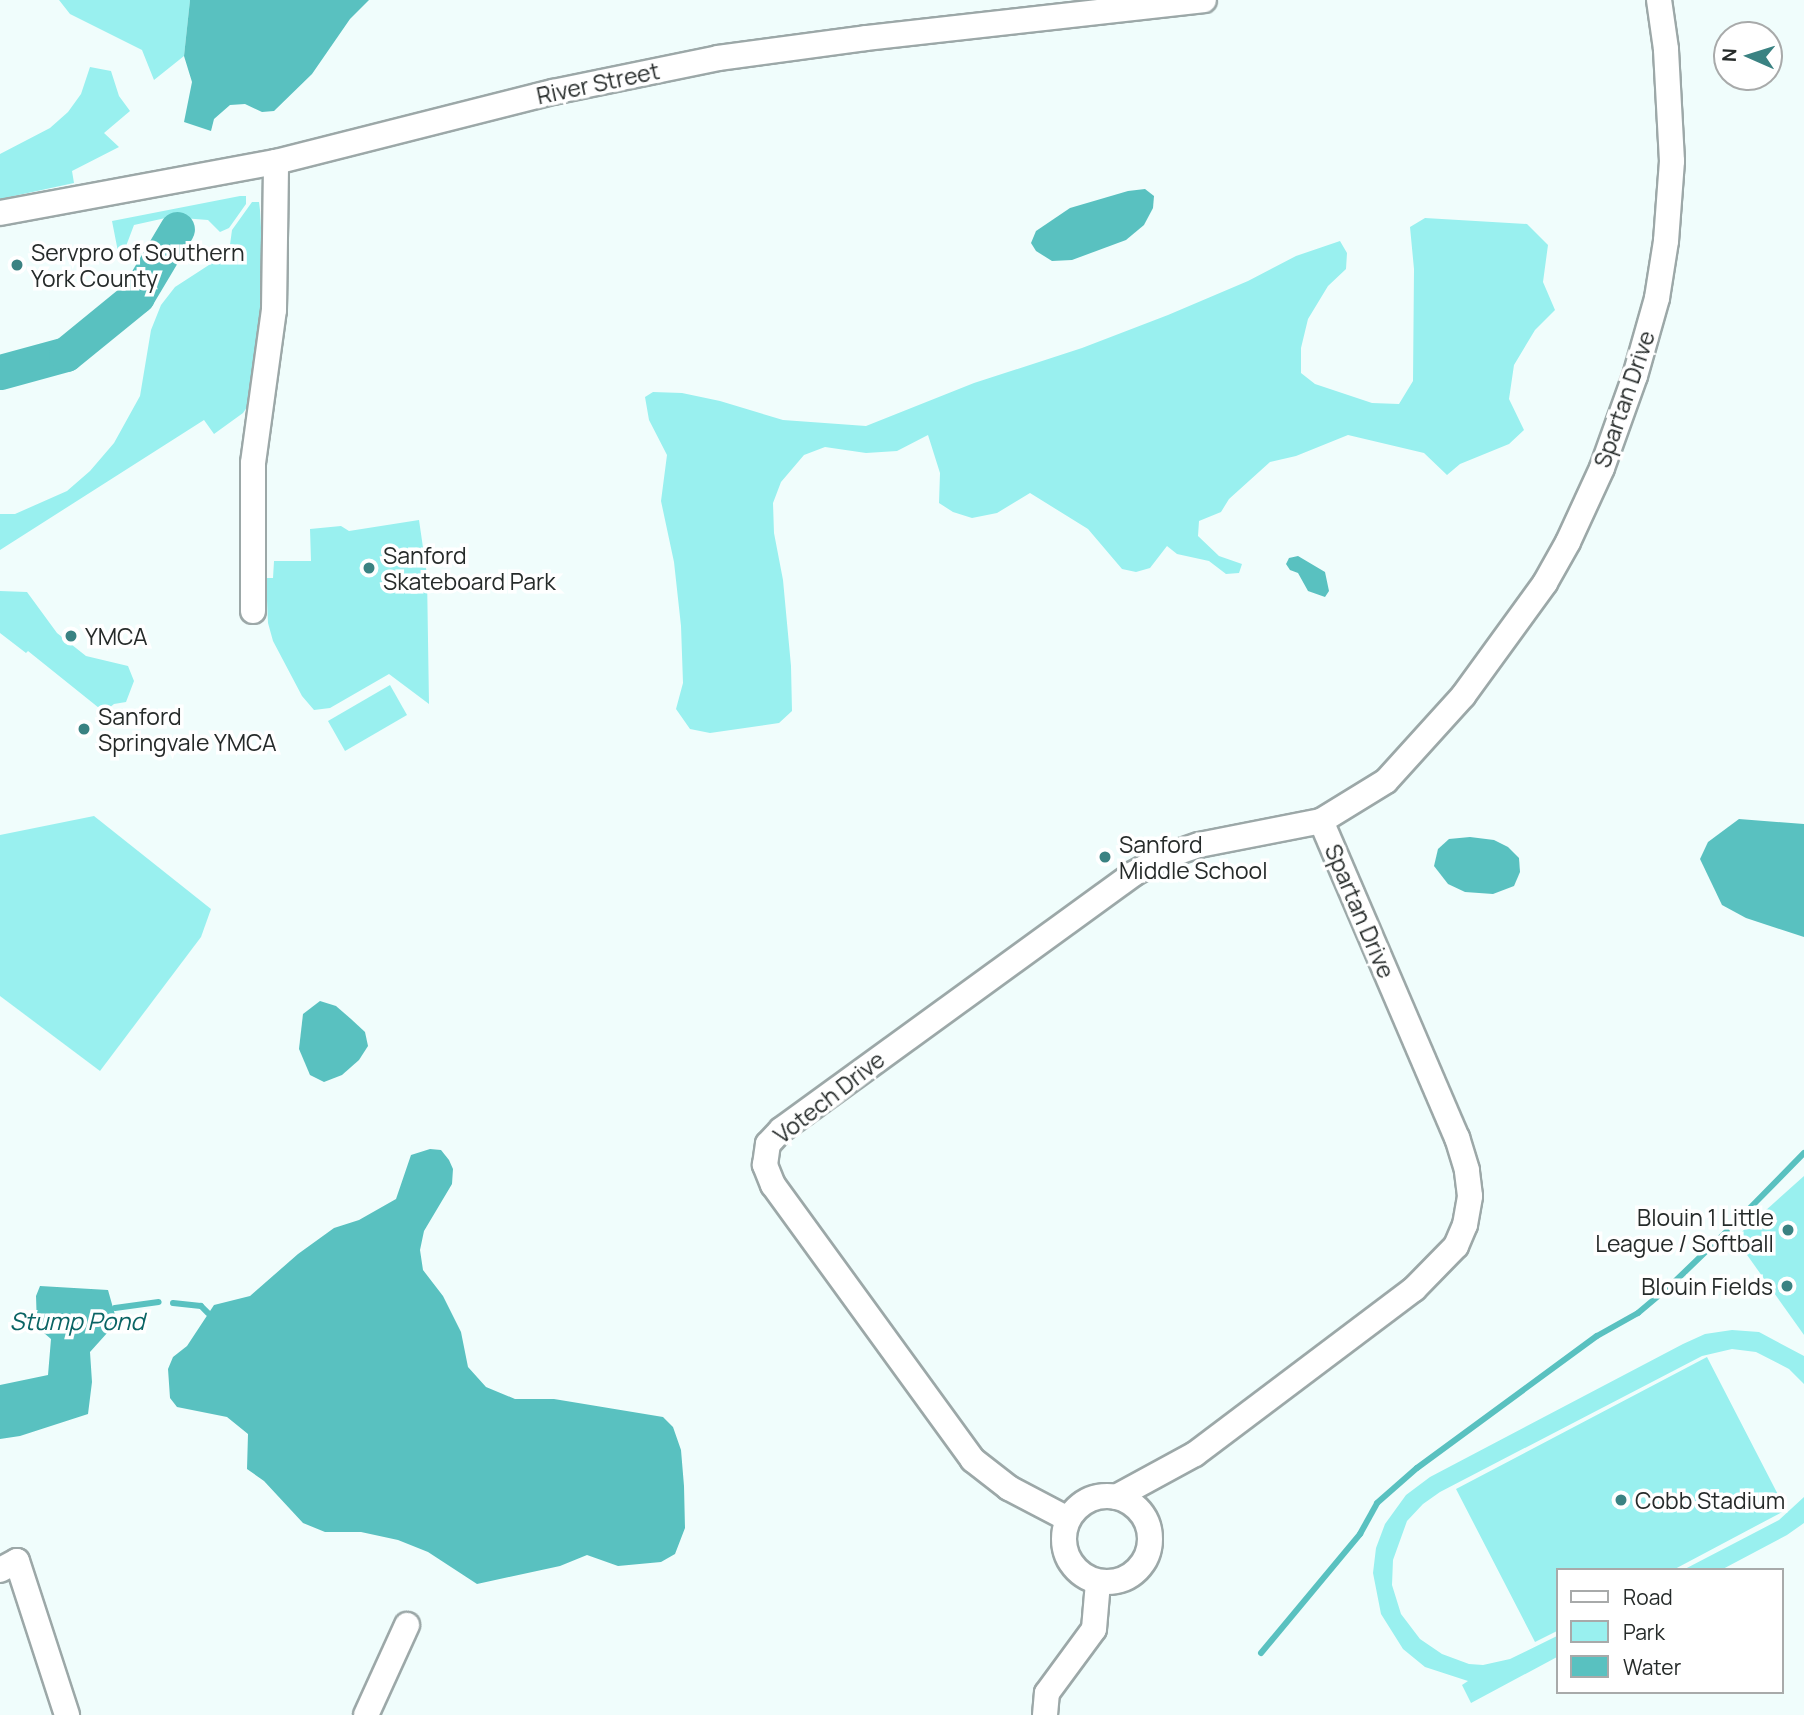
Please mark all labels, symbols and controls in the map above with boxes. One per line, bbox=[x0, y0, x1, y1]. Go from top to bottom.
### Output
north arrow bbox=[1713, 21, 1783, 91]
text: N bbox=[1716, 48, 1742, 63]
street label: River Street bbox=[534, 57, 662, 109]
place label: Servpro of Southern York County bbox=[31, 238, 245, 292]
marker: Servpro of Southern York County bbox=[9, 257, 25, 273]
street label: Spartan Drive bbox=[1588, 327, 1660, 471]
place label: Sanford Skateboard Park bbox=[383, 541, 556, 595]
marker: Sanford Skateboard Park bbox=[361, 560, 377, 576]
place label: YMCA bbox=[85, 622, 148, 650]
marker: YMCA bbox=[63, 628, 79, 644]
place label: Sanford Springvale YMCA bbox=[98, 702, 277, 756]
marker: Sanford Springvale YMCA bbox=[76, 721, 92, 737]
place label: Sanford Middle School bbox=[1119, 830, 1268, 884]
street label: Spartan Drive bbox=[1319, 840, 1401, 982]
marker: Sanford Middle School bbox=[1097, 849, 1113, 865]
street label: Votech Drive bbox=[768, 1045, 890, 1149]
place label: Blouin 1 Little League / Softball bbox=[1595, 1203, 1774, 1257]
marker: Blouin 1 Little League / Softball bbox=[1780, 1222, 1796, 1238]
place label: Blouin Fields bbox=[1641, 1272, 1773, 1300]
marker: Blouin Fields bbox=[1779, 1278, 1795, 1294]
water label: Stump Pond bbox=[9, 1307, 145, 1335]
place label: Cobb Stadium bbox=[1635, 1486, 1785, 1514]
marker: Cobb Stadium bbox=[1613, 1492, 1629, 1508]
legend bbox=[1556, 1568, 1783, 1694]
text: Road bbox=[1623, 1583, 1673, 1611]
text: Park bbox=[1623, 1618, 1665, 1646]
text: Water bbox=[1623, 1653, 1681, 1681]

